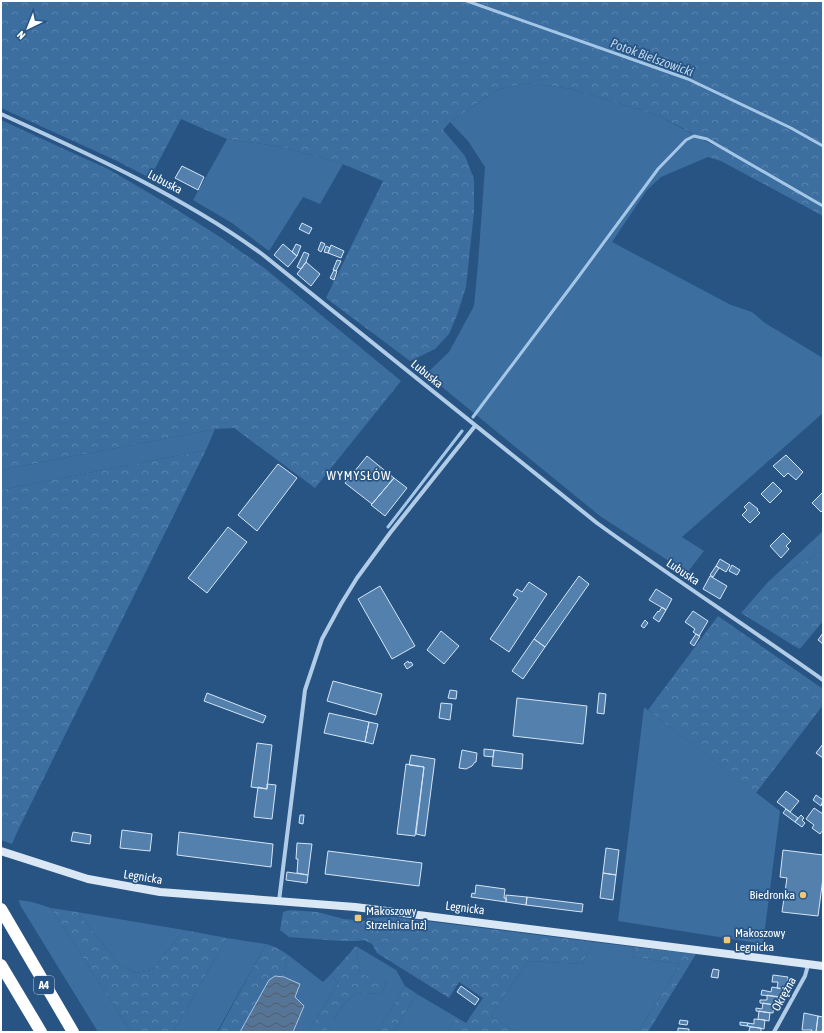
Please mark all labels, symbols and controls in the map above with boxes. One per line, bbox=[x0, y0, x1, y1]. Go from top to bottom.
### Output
north arrow bbox=[8, 8, 48, 48]
text: N bbox=[15, 29, 28, 42]
water label: Potok Bielszowicki bbox=[608, 36, 695, 79]
street label: Lubuska bbox=[145, 167, 185, 197]
street label: Lubuska bbox=[408, 357, 446, 391]
district label: WYMYSŁÓW bbox=[327, 468, 391, 483]
street label: Lubuska bbox=[664, 556, 702, 588]
street label: Legnicka bbox=[123, 867, 163, 887]
place label: Biedronka bbox=[750, 888, 795, 902]
marker: Biedronka bbox=[798, 890, 808, 900]
street label: Legnicka bbox=[445, 899, 485, 917]
place label: Makoszowy Strzelnica [nż] bbox=[366, 904, 427, 932]
marker: Makoszowy Strzelnica [nż] bbox=[353, 913, 363, 923]
place label: Makoszowy Legnicka bbox=[735, 926, 785, 954]
marker: Makoszowy Legnicka bbox=[722, 935, 732, 945]
street label: Okrężna bbox=[769, 974, 799, 1014]
road number: A4 bbox=[34, 976, 54, 994]

